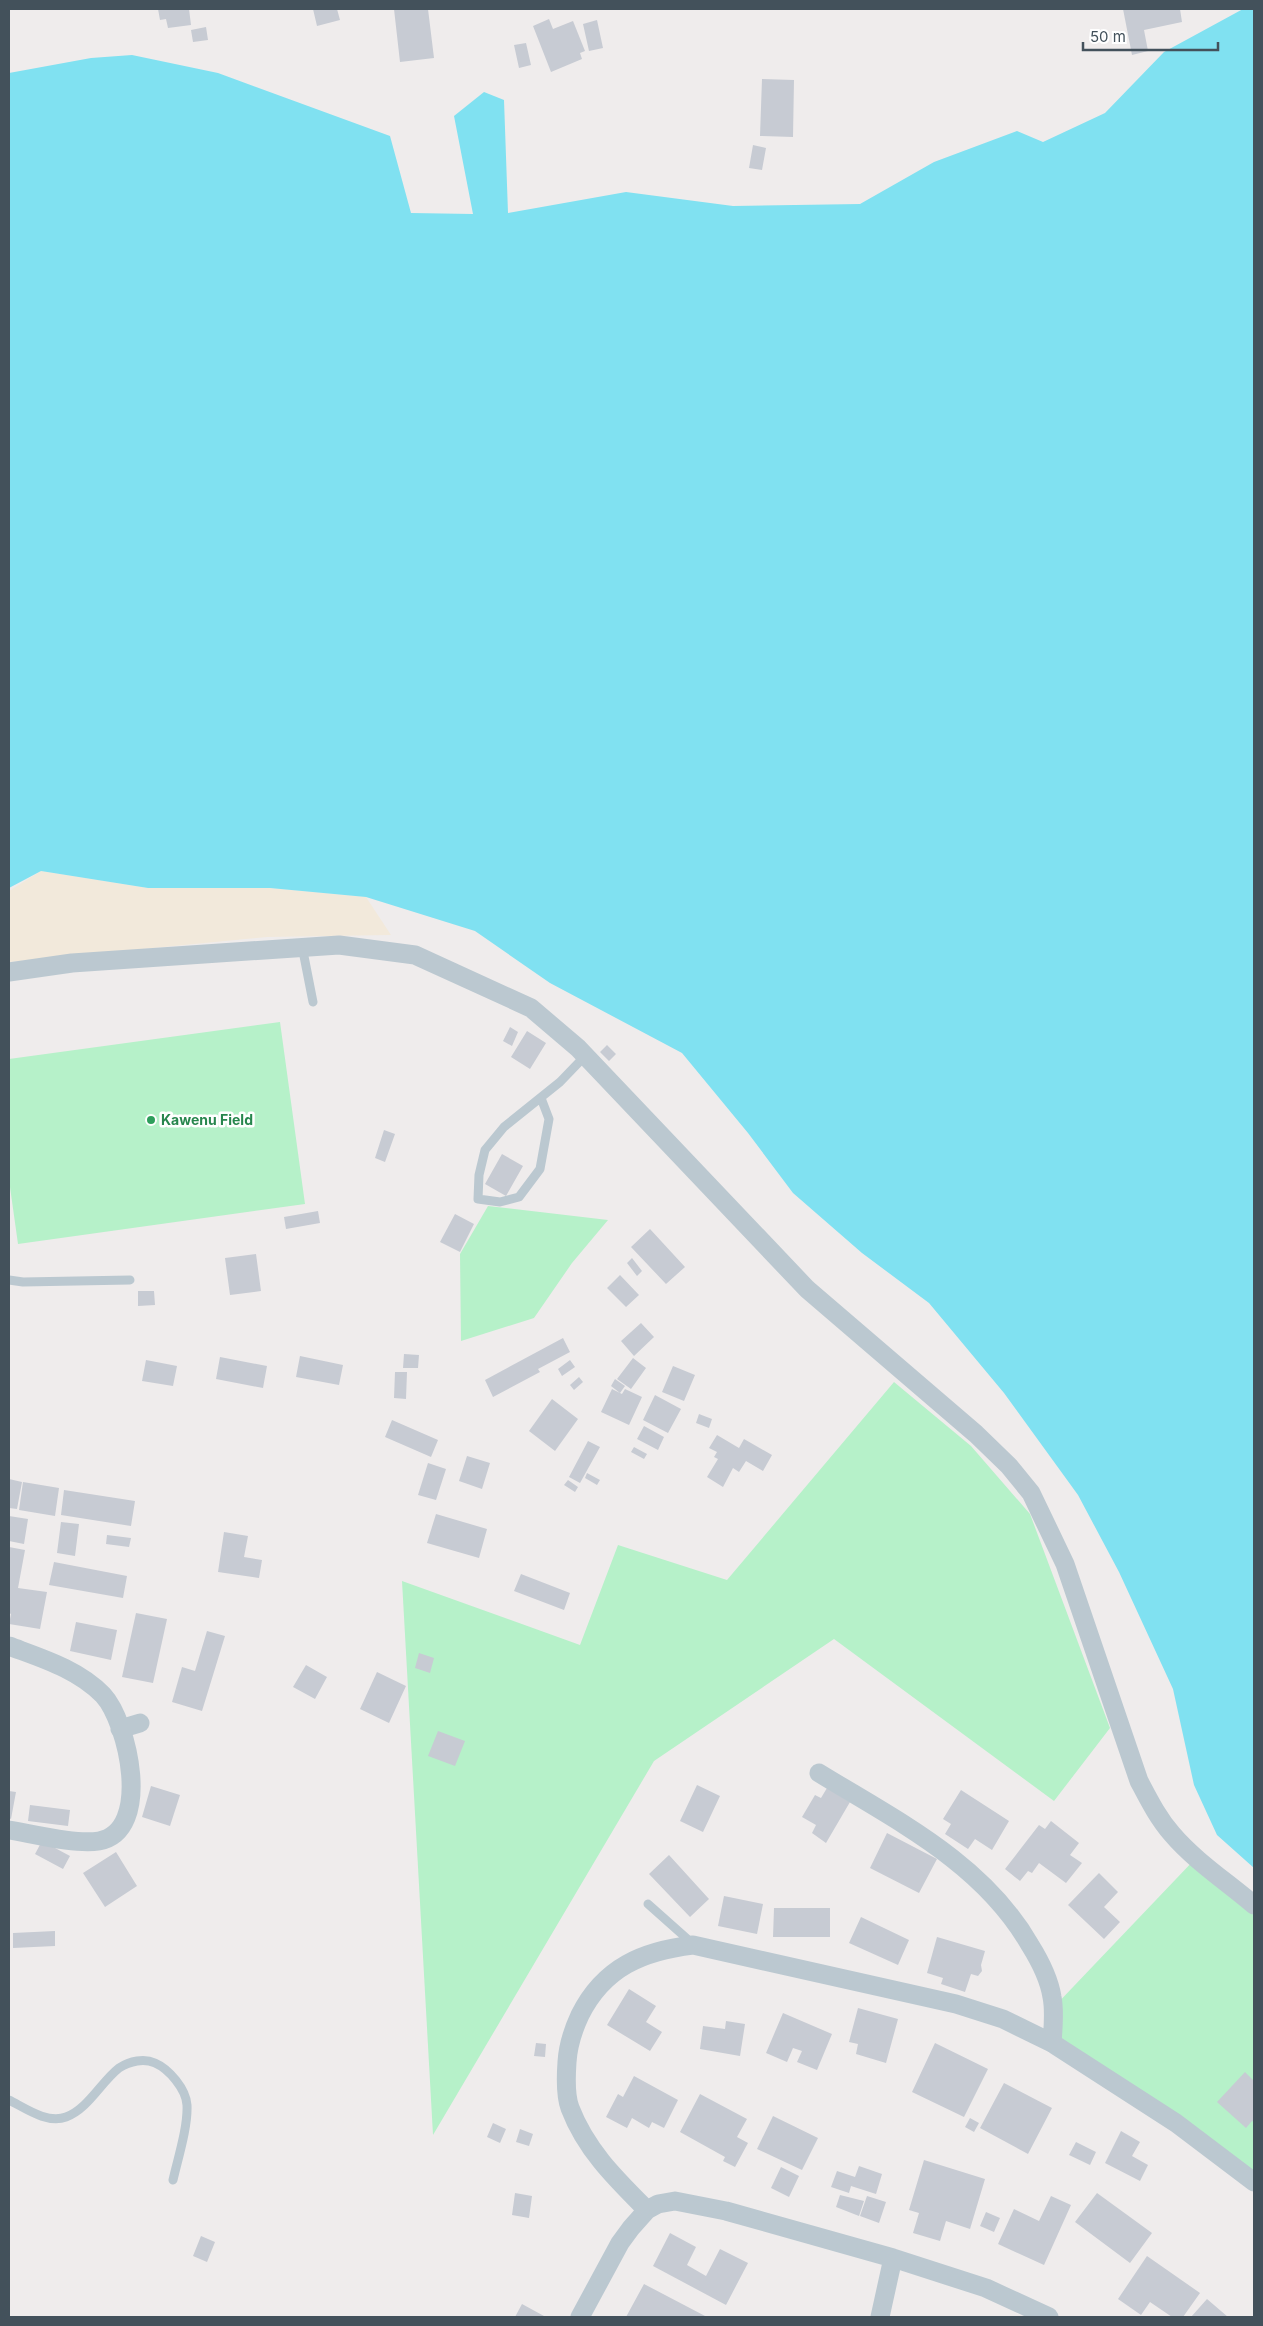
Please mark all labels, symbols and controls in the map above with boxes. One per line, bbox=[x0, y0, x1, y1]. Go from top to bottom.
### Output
scale bar bbox=[1083, 20, 1218, 52]
text: 50 m bbox=[1090, 27, 1126, 46]
place label: Kawenu Field bbox=[161, 1111, 253, 1128]
marker: Kawenu Field bbox=[145, 1114, 157, 1126]

